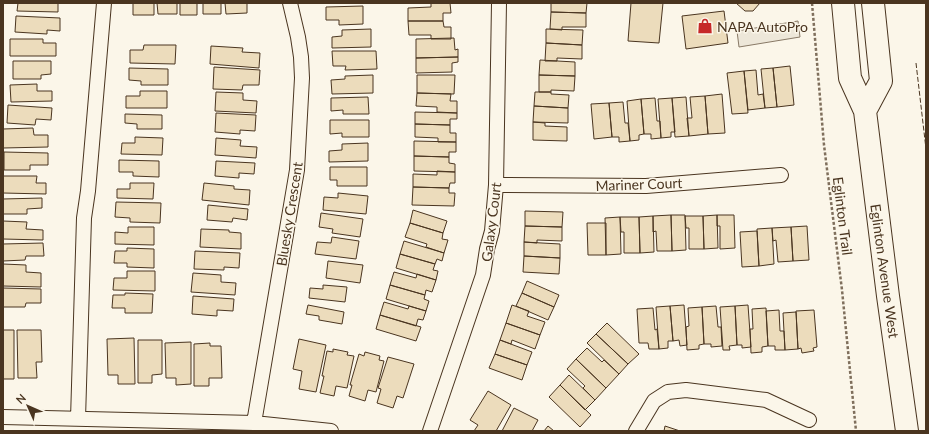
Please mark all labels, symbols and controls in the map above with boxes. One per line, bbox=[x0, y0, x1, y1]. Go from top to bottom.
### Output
shop icon: NAPA AutoPro bbox=[696, 17, 714, 35]
place label: NAPA AutoPro bbox=[717, 18, 808, 35]
street label: Bluesky Crescent bbox=[272, 161, 306, 267]
street label: Mariner Court bbox=[595, 174, 683, 194]
street label: Eglinton Trail bbox=[830, 176, 856, 256]
street label: Galaxy Court bbox=[478, 181, 504, 263]
street label: Eglinton Avenue West bbox=[867, 203, 903, 339]
north arrow bbox=[8, 386, 48, 426]
text: N bbox=[13, 391, 28, 406]

